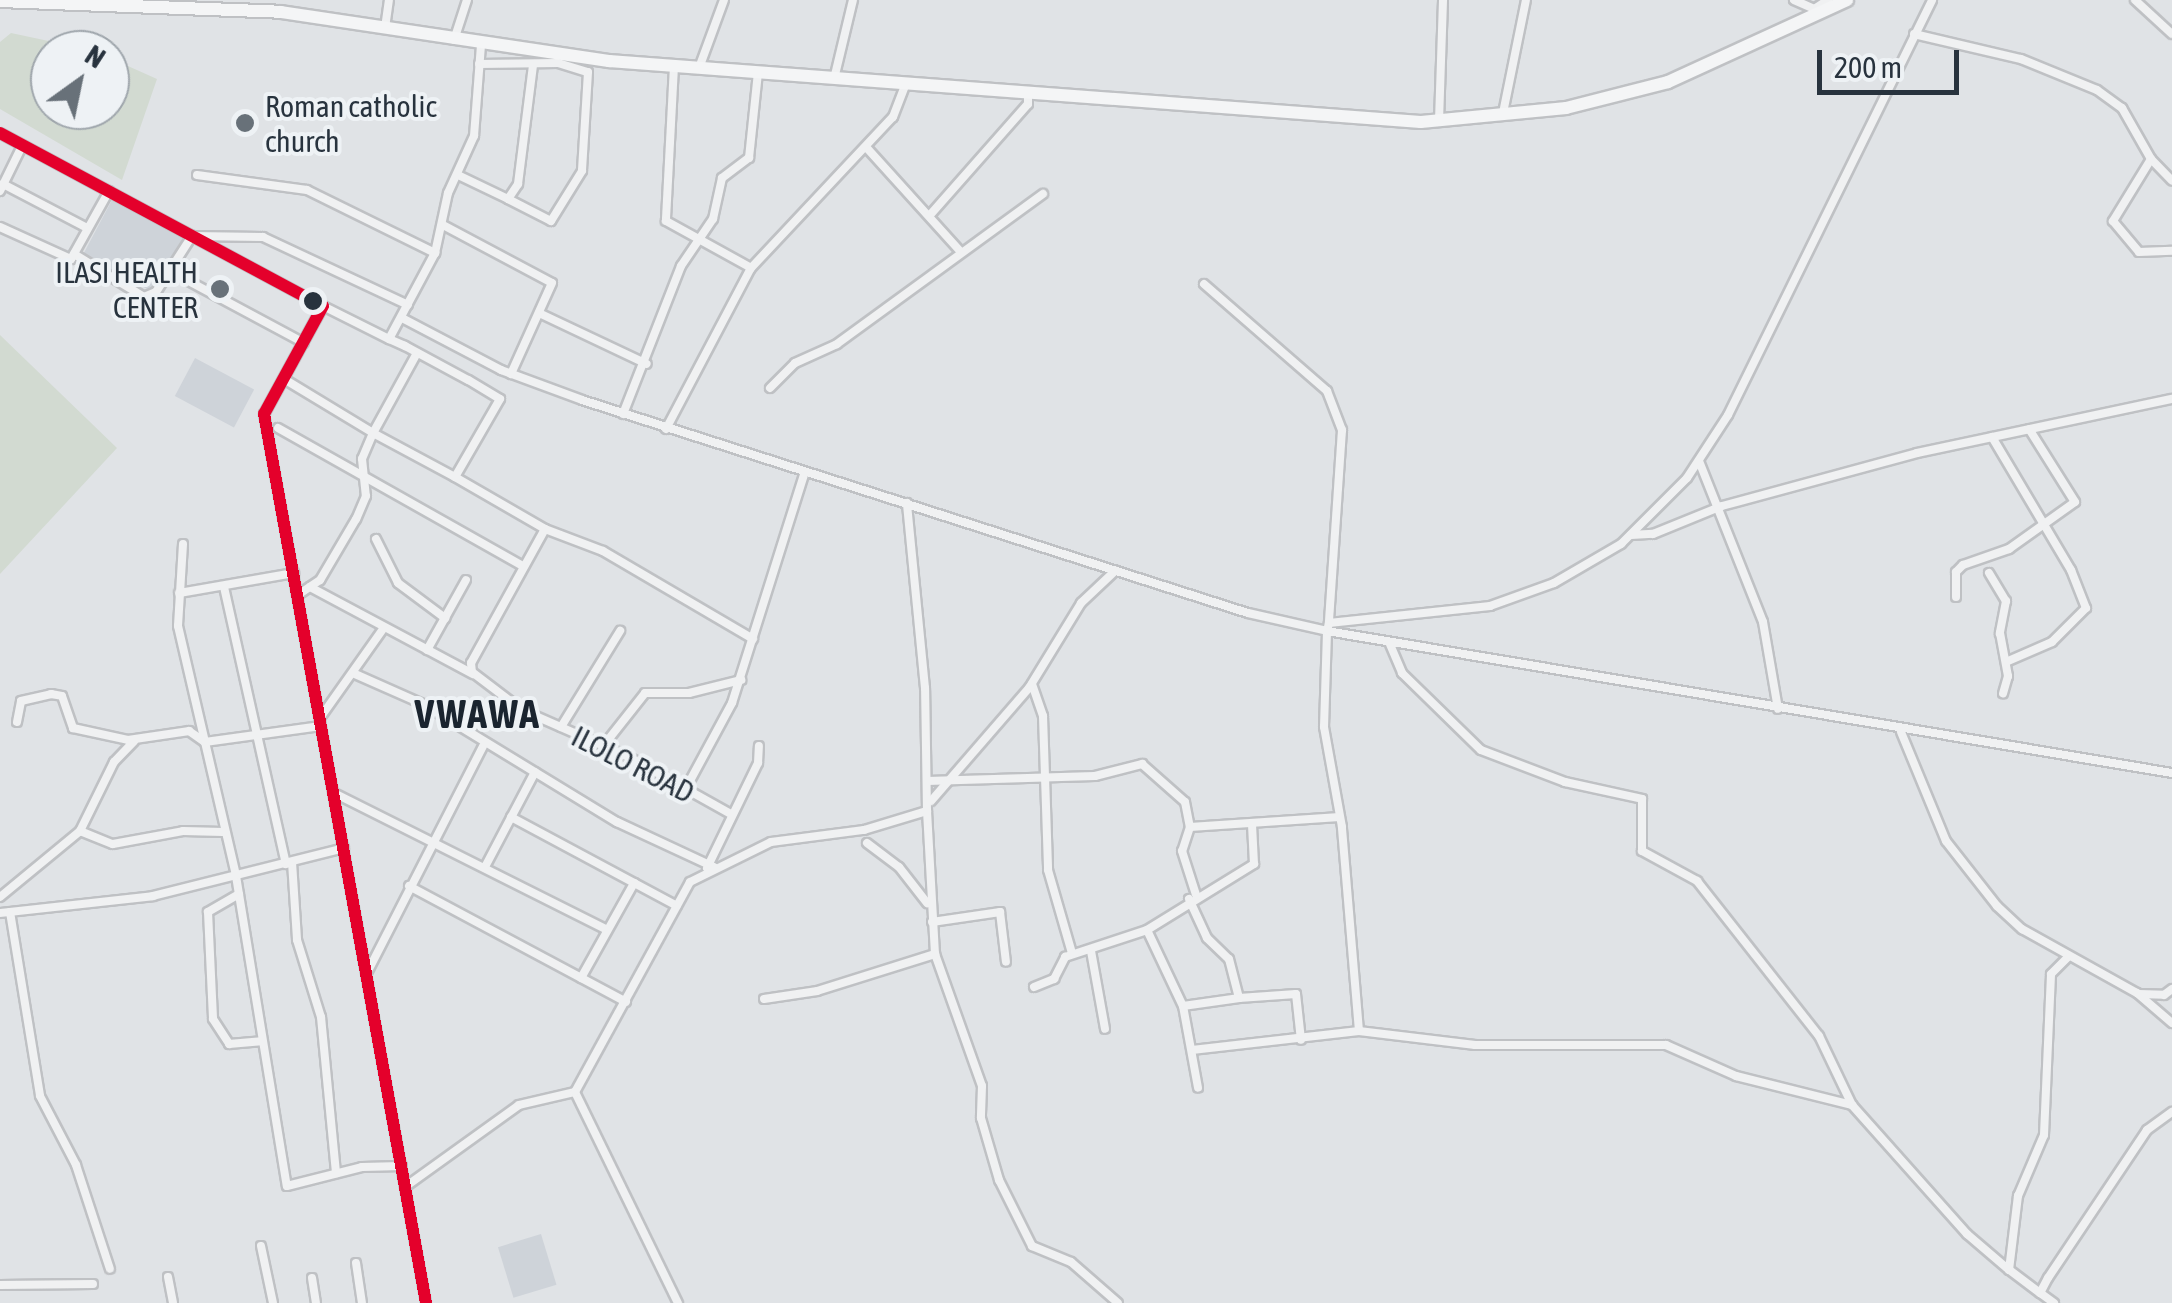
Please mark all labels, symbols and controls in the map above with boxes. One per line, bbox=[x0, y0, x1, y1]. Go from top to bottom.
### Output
north arrow bbox=[30, 30, 130, 130]
scale bar bbox=[1822, 30, 1964, 92]
text: N bbox=[80, 39, 111, 74]
text: 200 m bbox=[1834, 50, 1902, 84]
place label: Roman catholic church bbox=[265, 88, 437, 158]
marker: Roman catholic church bbox=[234, 112, 256, 134]
place label: ILASI HEALTH CENTER bbox=[55, 254, 198, 324]
marker: ILASI HEALTH CENTER bbox=[207, 276, 233, 302]
unlabelled marker bbox=[303, 291, 323, 311]
district label: VWAWA bbox=[415, 690, 541, 738]
street label: ILOLO ROAD bbox=[566, 718, 700, 810]

